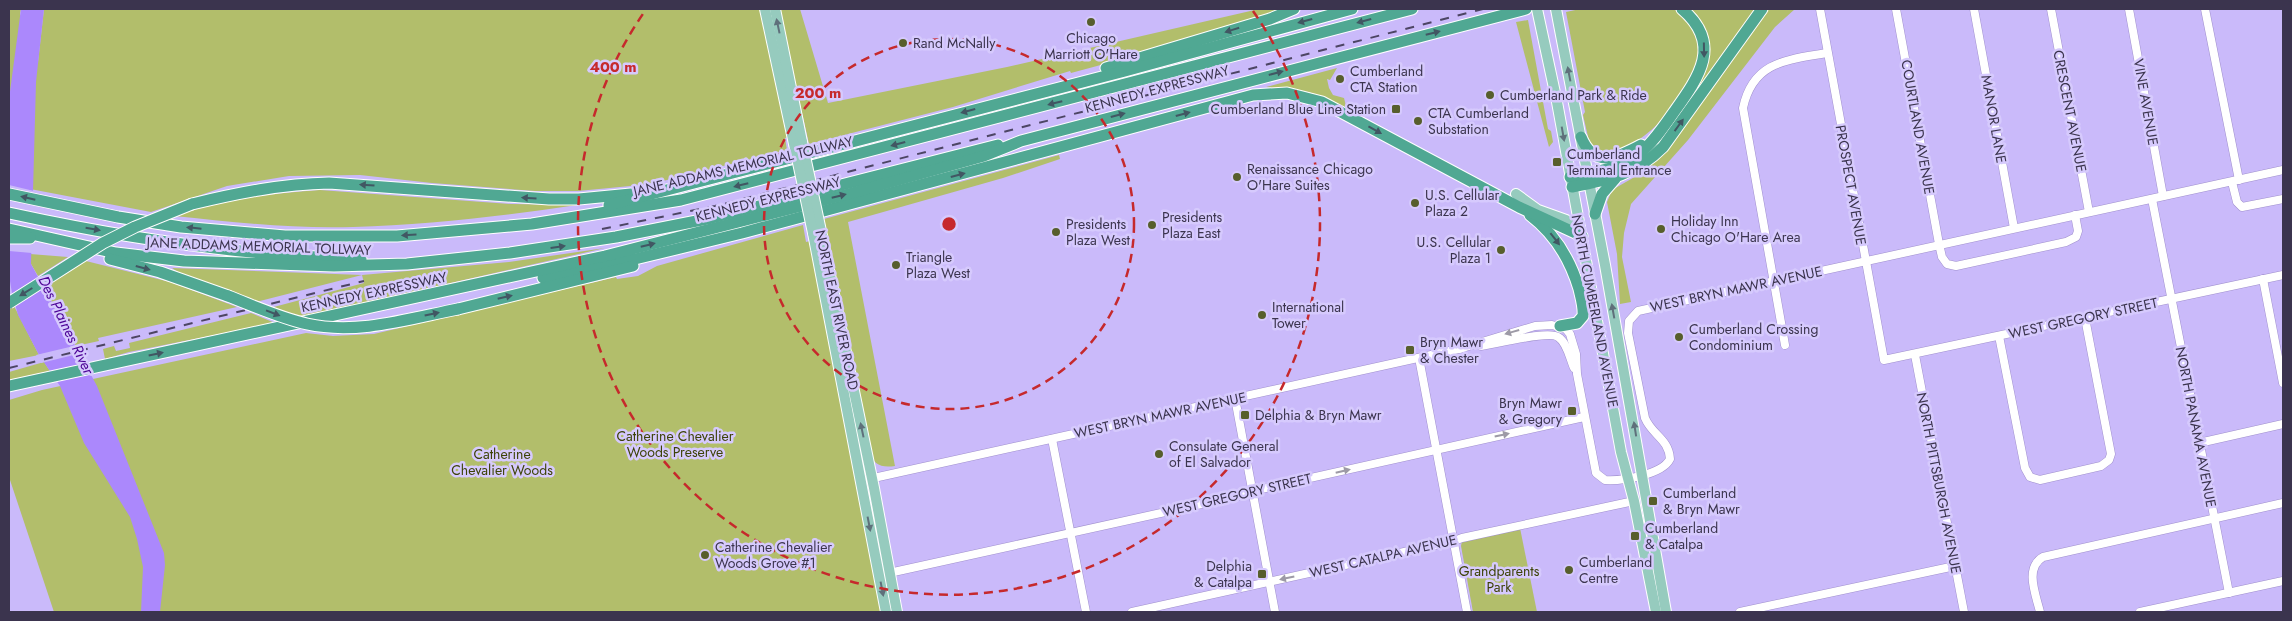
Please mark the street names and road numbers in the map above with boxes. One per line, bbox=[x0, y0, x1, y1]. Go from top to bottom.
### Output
street label: CRESCENT AVENUE bbox=[2048, 48, 2092, 174]
street label: VINE AVENUE bbox=[2129, 57, 2163, 147]
street label: COURTLAND AVENUE bbox=[1896, 58, 1940, 196]
street label: KENNEDY EXPRESSWAY bbox=[1083, 60, 1232, 118]
street label: MANOR LANE bbox=[1976, 73, 2012, 165]
street label: PROSPECT AVENUE bbox=[1831, 123, 1871, 247]
street label: JANE ADDAMS MEMORIAL TOLLWAY bbox=[629, 131, 855, 201]
street label: KENNEDY EXPRESSWAY bbox=[693, 171, 843, 227]
street label: NORTH CUMBERLAND AVENUE bbox=[1566, 213, 1624, 409]
street label: NORTH EAST RIVER ROAD bbox=[810, 228, 864, 392]
street label: JANE ADDAMS MEMORIAL TOLLWAY bbox=[144, 232, 372, 260]
street label: WEST BRYN MAWR AVENUE bbox=[1648, 261, 1824, 317]
street label: KENNEDY EXPRESSWAY bbox=[299, 267, 449, 317]
street label: WEST GREGORY STREET bbox=[2007, 292, 2160, 344]
street label: NORTH PANAMA AVENUE bbox=[2171, 345, 2221, 509]
street label: WEST BRYN MAWR AVENUE bbox=[1072, 387, 1248, 443]
street label: NORTH PITTSBURGH AVENUE bbox=[1912, 391, 1966, 575]
street label: WEST GREGORY STREET bbox=[1161, 468, 1314, 522]
street label: WEST CATALPA AVENUE bbox=[1307, 529, 1459, 583]

